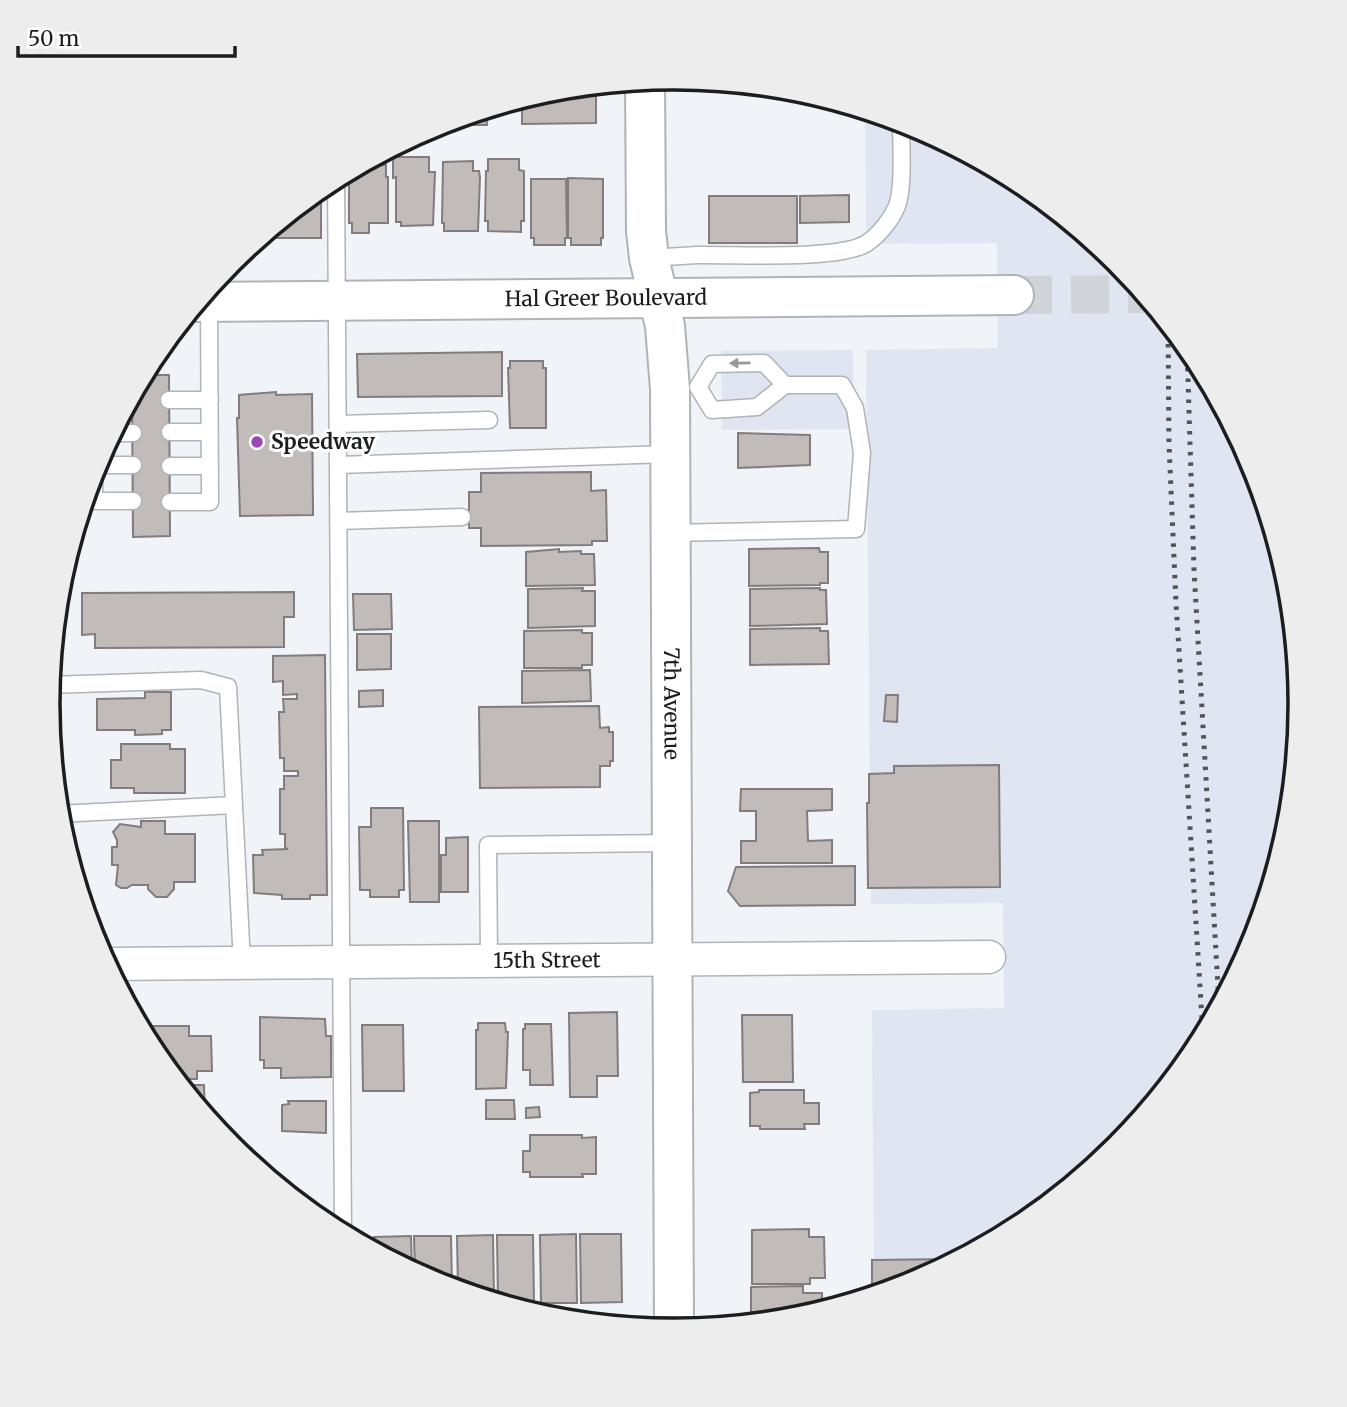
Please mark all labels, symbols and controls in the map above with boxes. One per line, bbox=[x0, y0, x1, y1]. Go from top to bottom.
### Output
scale bar bbox=[18, 14, 234, 58]
text: 50 m bbox=[28, 25, 79, 52]
street label: Hal Greer Boulevard bbox=[505, 284, 708, 312]
one-way arrow bbox=[728, 357, 750, 369]
place label: Speedway bbox=[271, 428, 375, 455]
marker: Speedway bbox=[249, 434, 265, 450]
street label: 7th Avenue bbox=[658, 648, 686, 760]
street label: 15th Street bbox=[493, 946, 601, 974]

